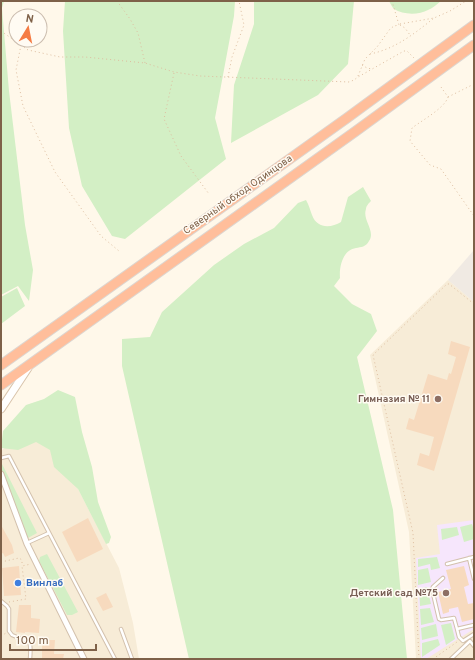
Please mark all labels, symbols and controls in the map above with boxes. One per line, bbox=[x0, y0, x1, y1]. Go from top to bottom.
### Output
north arrow bbox=[8, 8, 48, 48]
text: N bbox=[24, 12, 35, 27]
street label: Северный обход Одинцова bbox=[181, 152, 295, 238]
place label: Гимназия № 11 bbox=[358, 393, 430, 406]
marker: Гимназия № 11 bbox=[433, 394, 443, 404]
place label: Винлаб bbox=[26, 577, 64, 590]
marker: Винлаб bbox=[13, 578, 23, 588]
place label: Детский сад №75 bbox=[350, 587, 438, 600]
marker: Детский сад №75 bbox=[441, 588, 451, 598]
scale bar bbox=[10, 626, 96, 652]
text: 100 m bbox=[16, 633, 49, 649]

